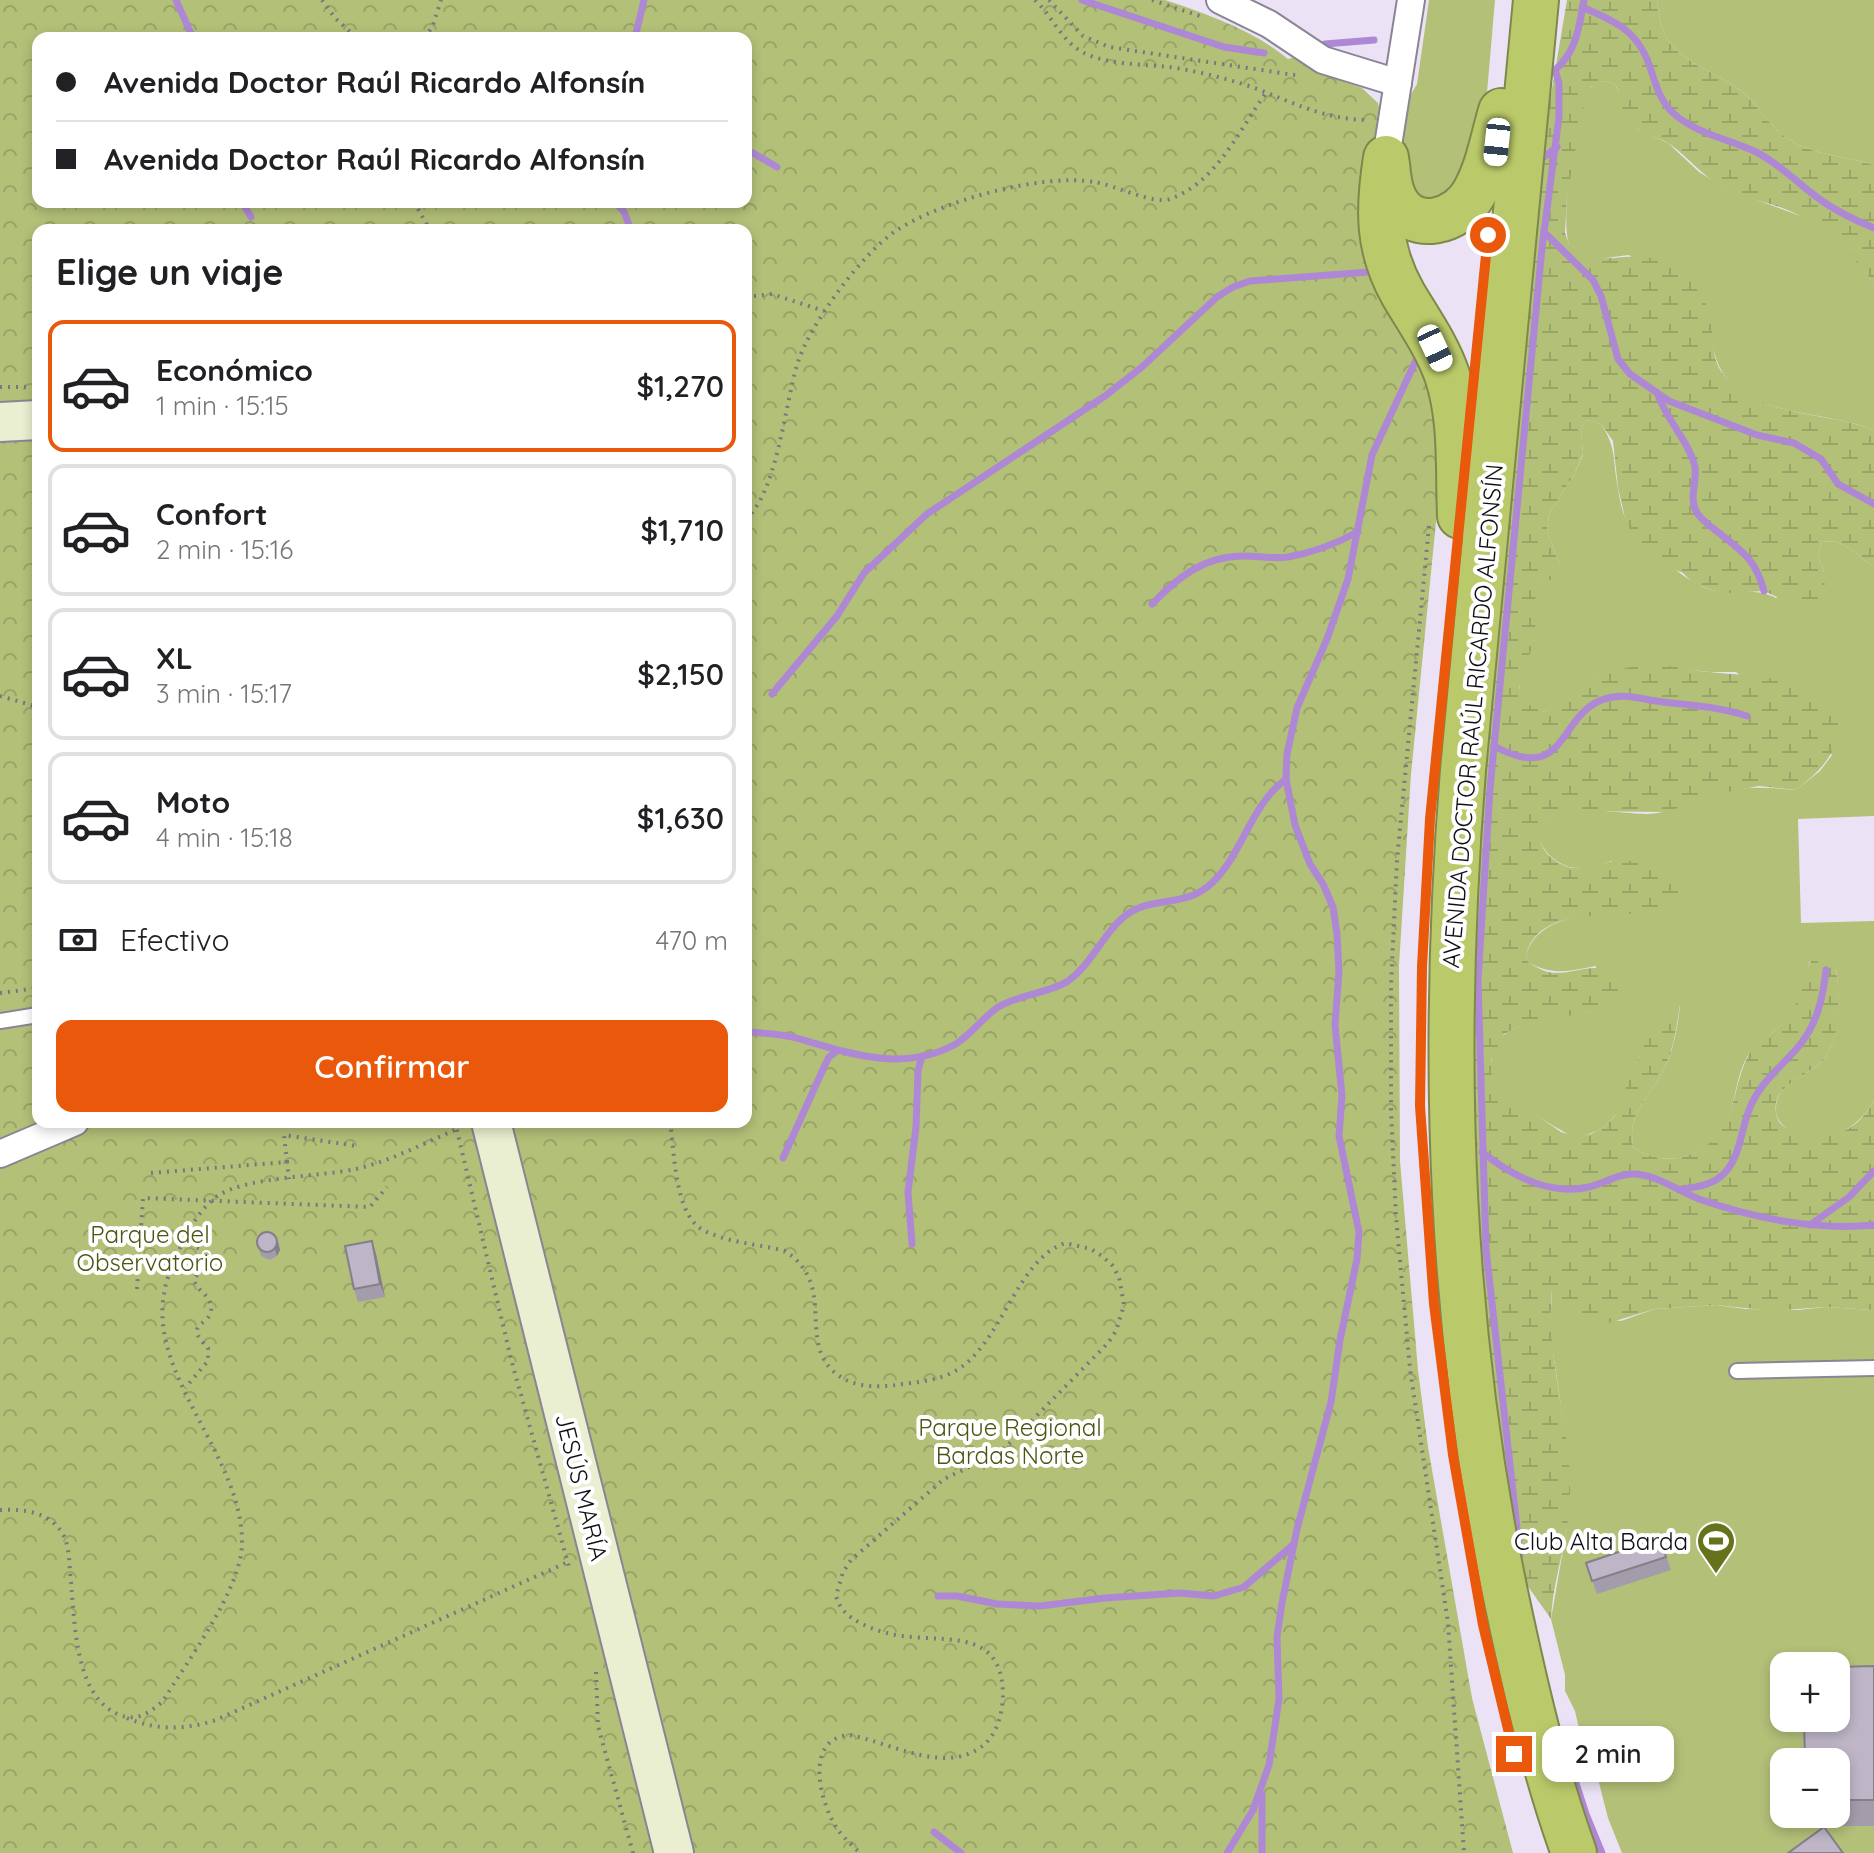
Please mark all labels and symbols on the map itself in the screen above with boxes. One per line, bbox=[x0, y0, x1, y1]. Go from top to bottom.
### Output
car bbox=[1483, 117, 1511, 167]
route start bbox=[1470, 217, 1506, 253]
car bbox=[1414, 321, 1456, 375]
street label: AVENIDA DOCTOR RAÚL RICARDO ALFONSÍN bbox=[1435, 463, 1509, 969]
park label: Parque del Observatorio bbox=[77, 1219, 223, 1277]
street label: JESÚS MARÍA bbox=[549, 1410, 615, 1564]
park label: Parque Regional Bardas Norte bbox=[918, 1412, 1102, 1470]
sports icon: Club Alta Barda bbox=[1695, 1520, 1737, 1575]
place label: Club Alta Barda bbox=[1514, 1526, 1688, 1556]
callout: 2 min bbox=[1542, 1726, 1674, 1782]
route end bbox=[1496, 1736, 1532, 1772]

